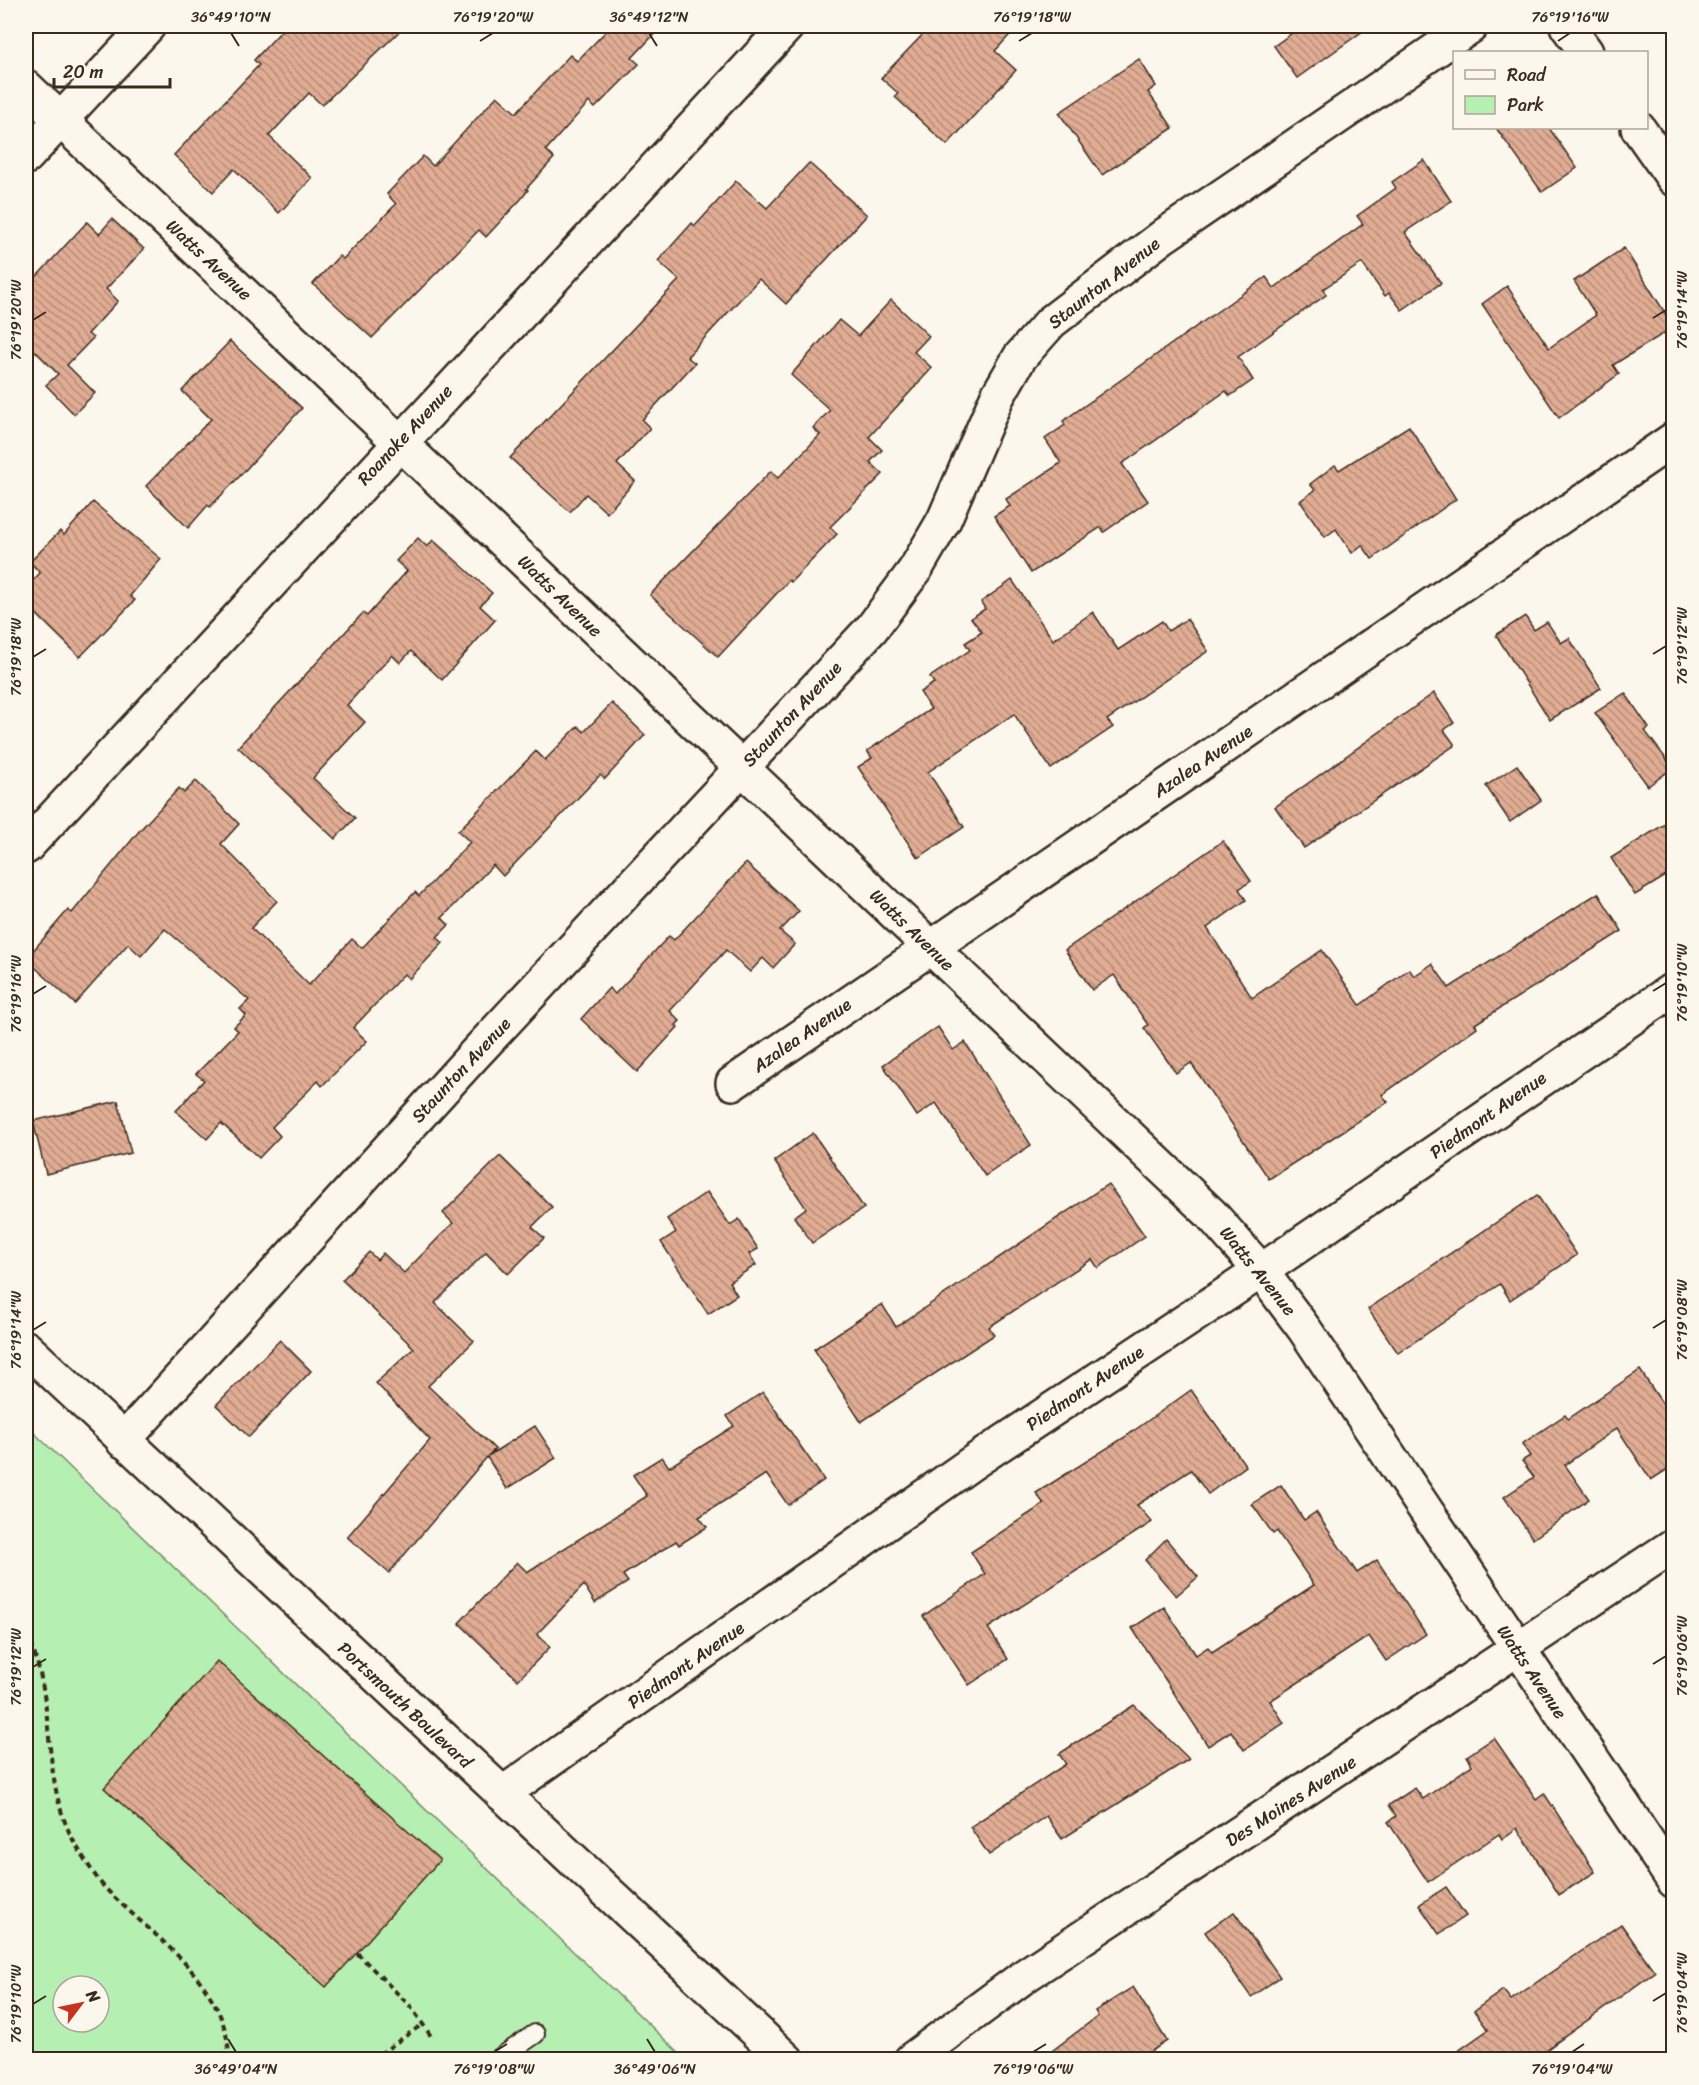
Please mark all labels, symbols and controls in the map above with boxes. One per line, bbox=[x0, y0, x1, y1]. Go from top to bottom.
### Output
text: 36°49'10"N bbox=[191, 4, 272, 30]
text: 76°19'20"W bbox=[453, 4, 534, 30]
text: 36°49'12"N bbox=[609, 4, 689, 30]
text: 76°19'18"W bbox=[993, 4, 1071, 30]
text: 76°19'16"W bbox=[1531, 4, 1609, 30]
scale bar bbox=[54, 51, 170, 89]
legend bbox=[1453, 51, 1648, 129]
text: 20 m bbox=[63, 56, 103, 88]
text: Road bbox=[1507, 59, 1547, 91]
text: Park bbox=[1507, 89, 1544, 121]
street label: Watts Avenue bbox=[158, 211, 260, 309]
street label: Staunton Avenue bbox=[1041, 228, 1168, 337]
text: 76°19'14"W bbox=[1669, 270, 1695, 349]
text: 76°19'20"W bbox=[3, 279, 29, 360]
street label: Roanoke Avenue bbox=[349, 377, 461, 493]
street label: Watts Avenue bbox=[510, 547, 610, 645]
text: 76°19'12"W bbox=[1669, 607, 1695, 685]
text: 76°19'18"W bbox=[3, 618, 29, 696]
street label: Staunton Avenue bbox=[734, 653, 850, 775]
street label: Azalea Avenue bbox=[1146, 715, 1260, 807]
street label: Watts Avenue bbox=[862, 881, 962, 979]
text: 76°19'10"W bbox=[1669, 943, 1695, 1022]
text: 76°19'16"W bbox=[3, 955, 29, 1033]
street label: Azalea Avenue bbox=[745, 989, 859, 1082]
street label: Staunton Avenue bbox=[403, 1009, 519, 1131]
street label: Piedmont Avenue bbox=[1423, 1062, 1554, 1167]
street label: Watts Avenue bbox=[1211, 1219, 1305, 1323]
text: 76°19'08"W bbox=[1669, 1279, 1695, 1361]
text: 76°19'14"W bbox=[3, 1290, 29, 1369]
street label: Piedmont Avenue bbox=[1019, 1336, 1151, 1440]
street label: Piedmont Avenue bbox=[621, 1612, 752, 1717]
text: 76°19'06"W bbox=[1669, 1615, 1695, 1696]
street label: Watts Avenue bbox=[1488, 1618, 1576, 1726]
text: 76°19'12"W bbox=[3, 1628, 29, 1706]
street label: Portsmouth Boulevard bbox=[330, 1633, 481, 1778]
street label: Des Moines Avenue bbox=[1219, 1746, 1363, 1856]
text: 76°19'04"W bbox=[1669, 1952, 1695, 2034]
text: 76°19'10"W bbox=[3, 1964, 29, 2043]
north arrow bbox=[51, 1974, 111, 2034]
text: N bbox=[78, 1983, 109, 2009]
text: 36°49'04"N bbox=[195, 2056, 278, 2082]
text: 76°19'08"W bbox=[453, 2056, 535, 2082]
text: 36°49'06"N bbox=[614, 2056, 697, 2082]
text: 76°19'06"W bbox=[993, 2056, 1074, 2082]
text: 76°19'04"W bbox=[1531, 2056, 1613, 2082]

